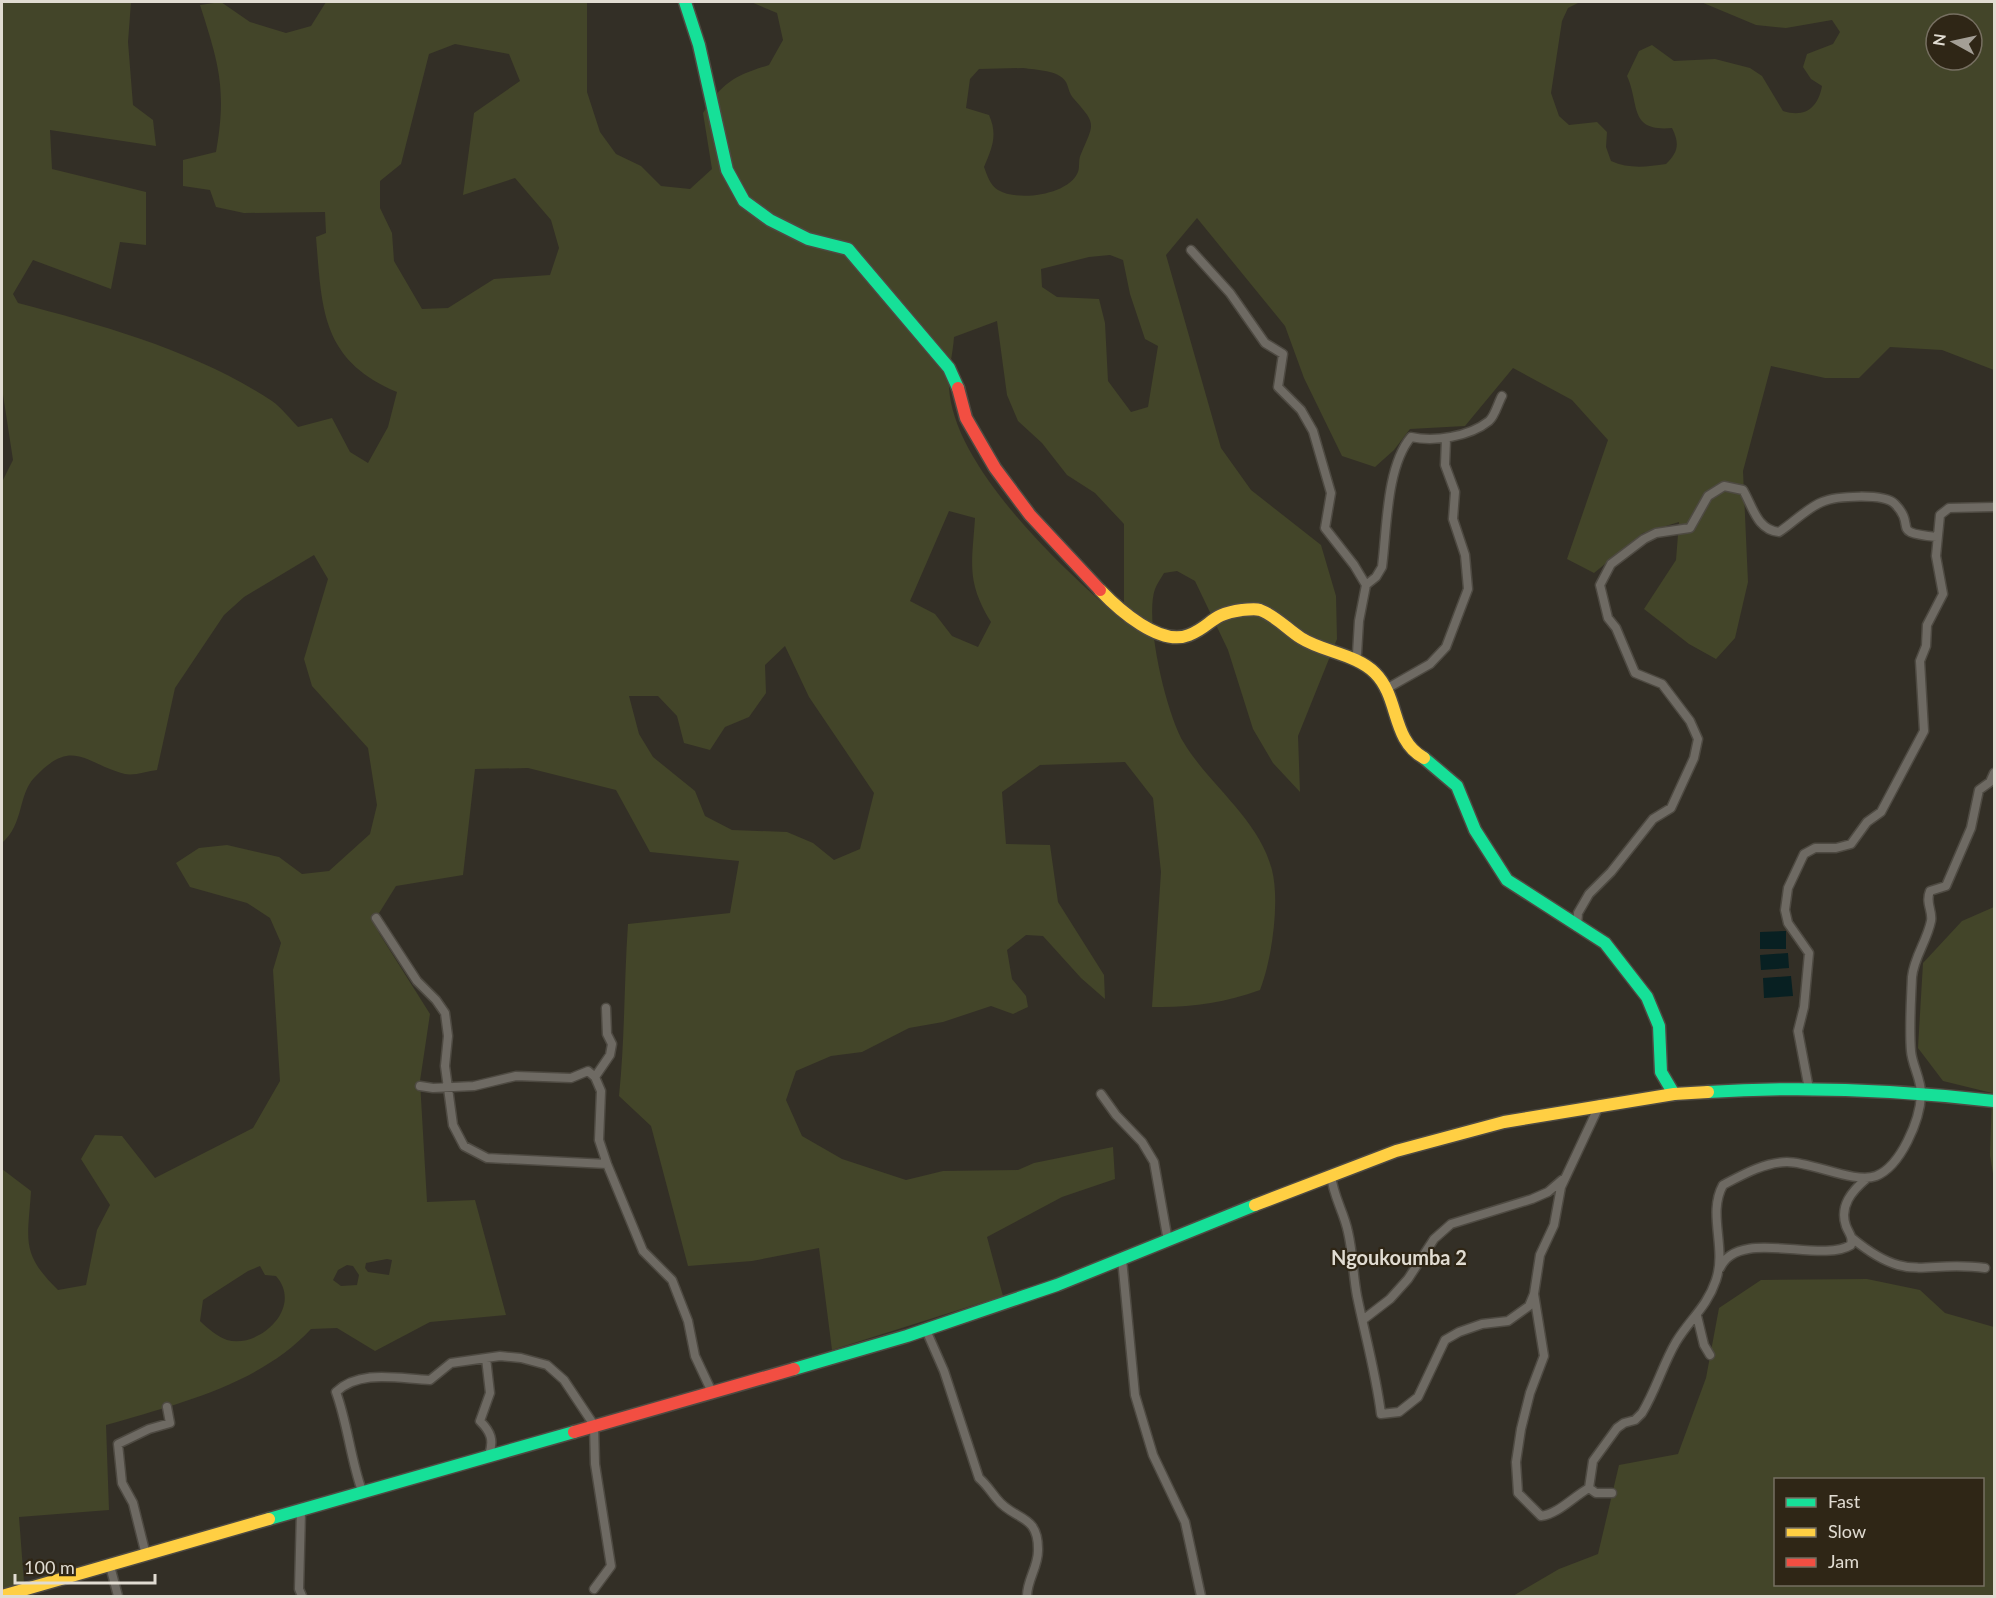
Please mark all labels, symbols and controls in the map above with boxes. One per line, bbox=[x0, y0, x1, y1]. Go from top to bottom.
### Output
north arrow bbox=[1924, 12, 1984, 72]
text: N bbox=[1928, 32, 1949, 47]
district label: Ngoukoumba 2 bbox=[1331, 1245, 1467, 1269]
legend bbox=[1774, 1478, 1984, 1586]
text: Fast bbox=[1828, 1490, 1861, 1512]
text: Slow bbox=[1828, 1520, 1866, 1542]
scale bar bbox=[15, 1547, 154, 1585]
text: Jam bbox=[1828, 1550, 1859, 1572]
text: 100 m bbox=[24, 1556, 75, 1578]

